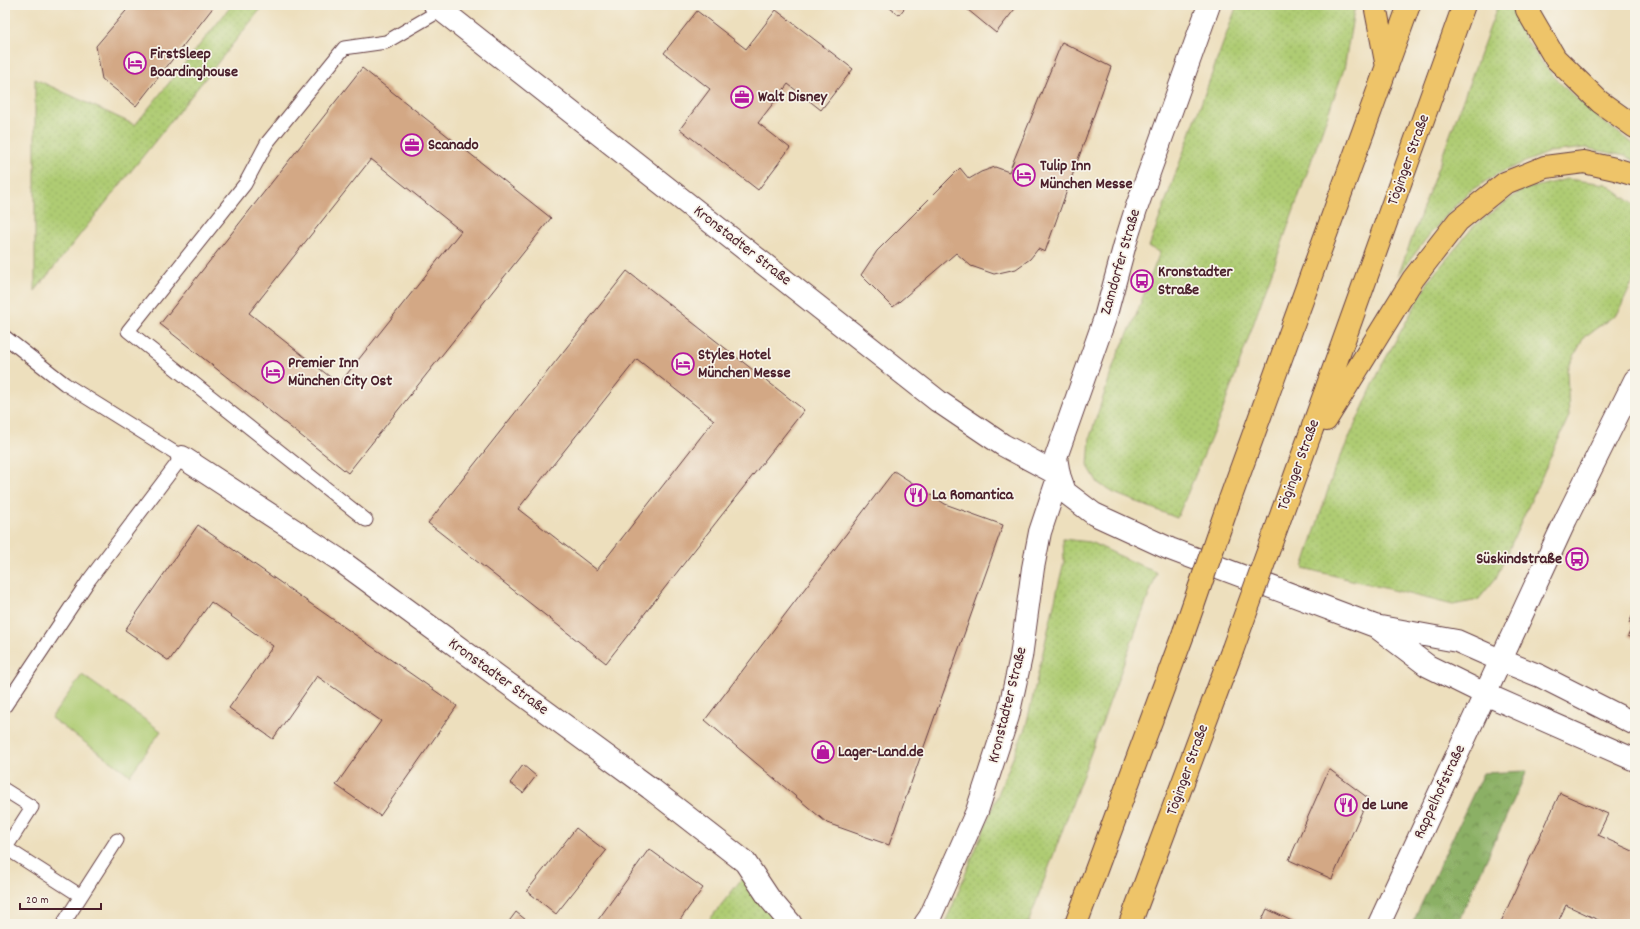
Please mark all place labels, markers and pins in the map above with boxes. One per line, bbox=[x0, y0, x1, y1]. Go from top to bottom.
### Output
place label: FirstSleep Boardinghouse bbox=[150, 43, 238, 84]
hotel icon: FirstSleep Boardinghouse bbox=[122, 50, 148, 76]
office icon: Walt Disney bbox=[729, 84, 755, 110]
place label: Walt Disney bbox=[758, 86, 828, 109]
office icon: Scanado bbox=[399, 132, 425, 158]
place label: Scanado bbox=[428, 134, 479, 157]
place label: Tulip Inn München Messe bbox=[1040, 155, 1132, 196]
hotel icon: Tulip Inn München Messe bbox=[1011, 162, 1037, 188]
place label: Kronstadter Straße bbox=[1158, 261, 1233, 302]
bus stop icon: Kronstadter Straße bbox=[1129, 268, 1155, 294]
place label: Styles Hotel München Messe bbox=[698, 344, 790, 385]
hotel icon: Styles Hotel München Messe bbox=[670, 351, 696, 377]
place label: Premier Inn München City Ost bbox=[288, 352, 392, 393]
hotel icon: Premier Inn München City Ost bbox=[260, 359, 286, 385]
restaurant icon: La Romantica bbox=[903, 482, 929, 508]
place label: La Romantica bbox=[932, 484, 1015, 507]
bus stop icon: Süskindstraße bbox=[1564, 546, 1590, 572]
place label: Süskindstraße bbox=[1476, 548, 1562, 571]
shop icon: Lager-Land.de bbox=[810, 739, 836, 765]
place label: Lager-Land.de bbox=[838, 741, 924, 764]
restaurant icon: de Lune bbox=[1333, 792, 1359, 818]
place label: de Lune bbox=[1362, 794, 1408, 817]

